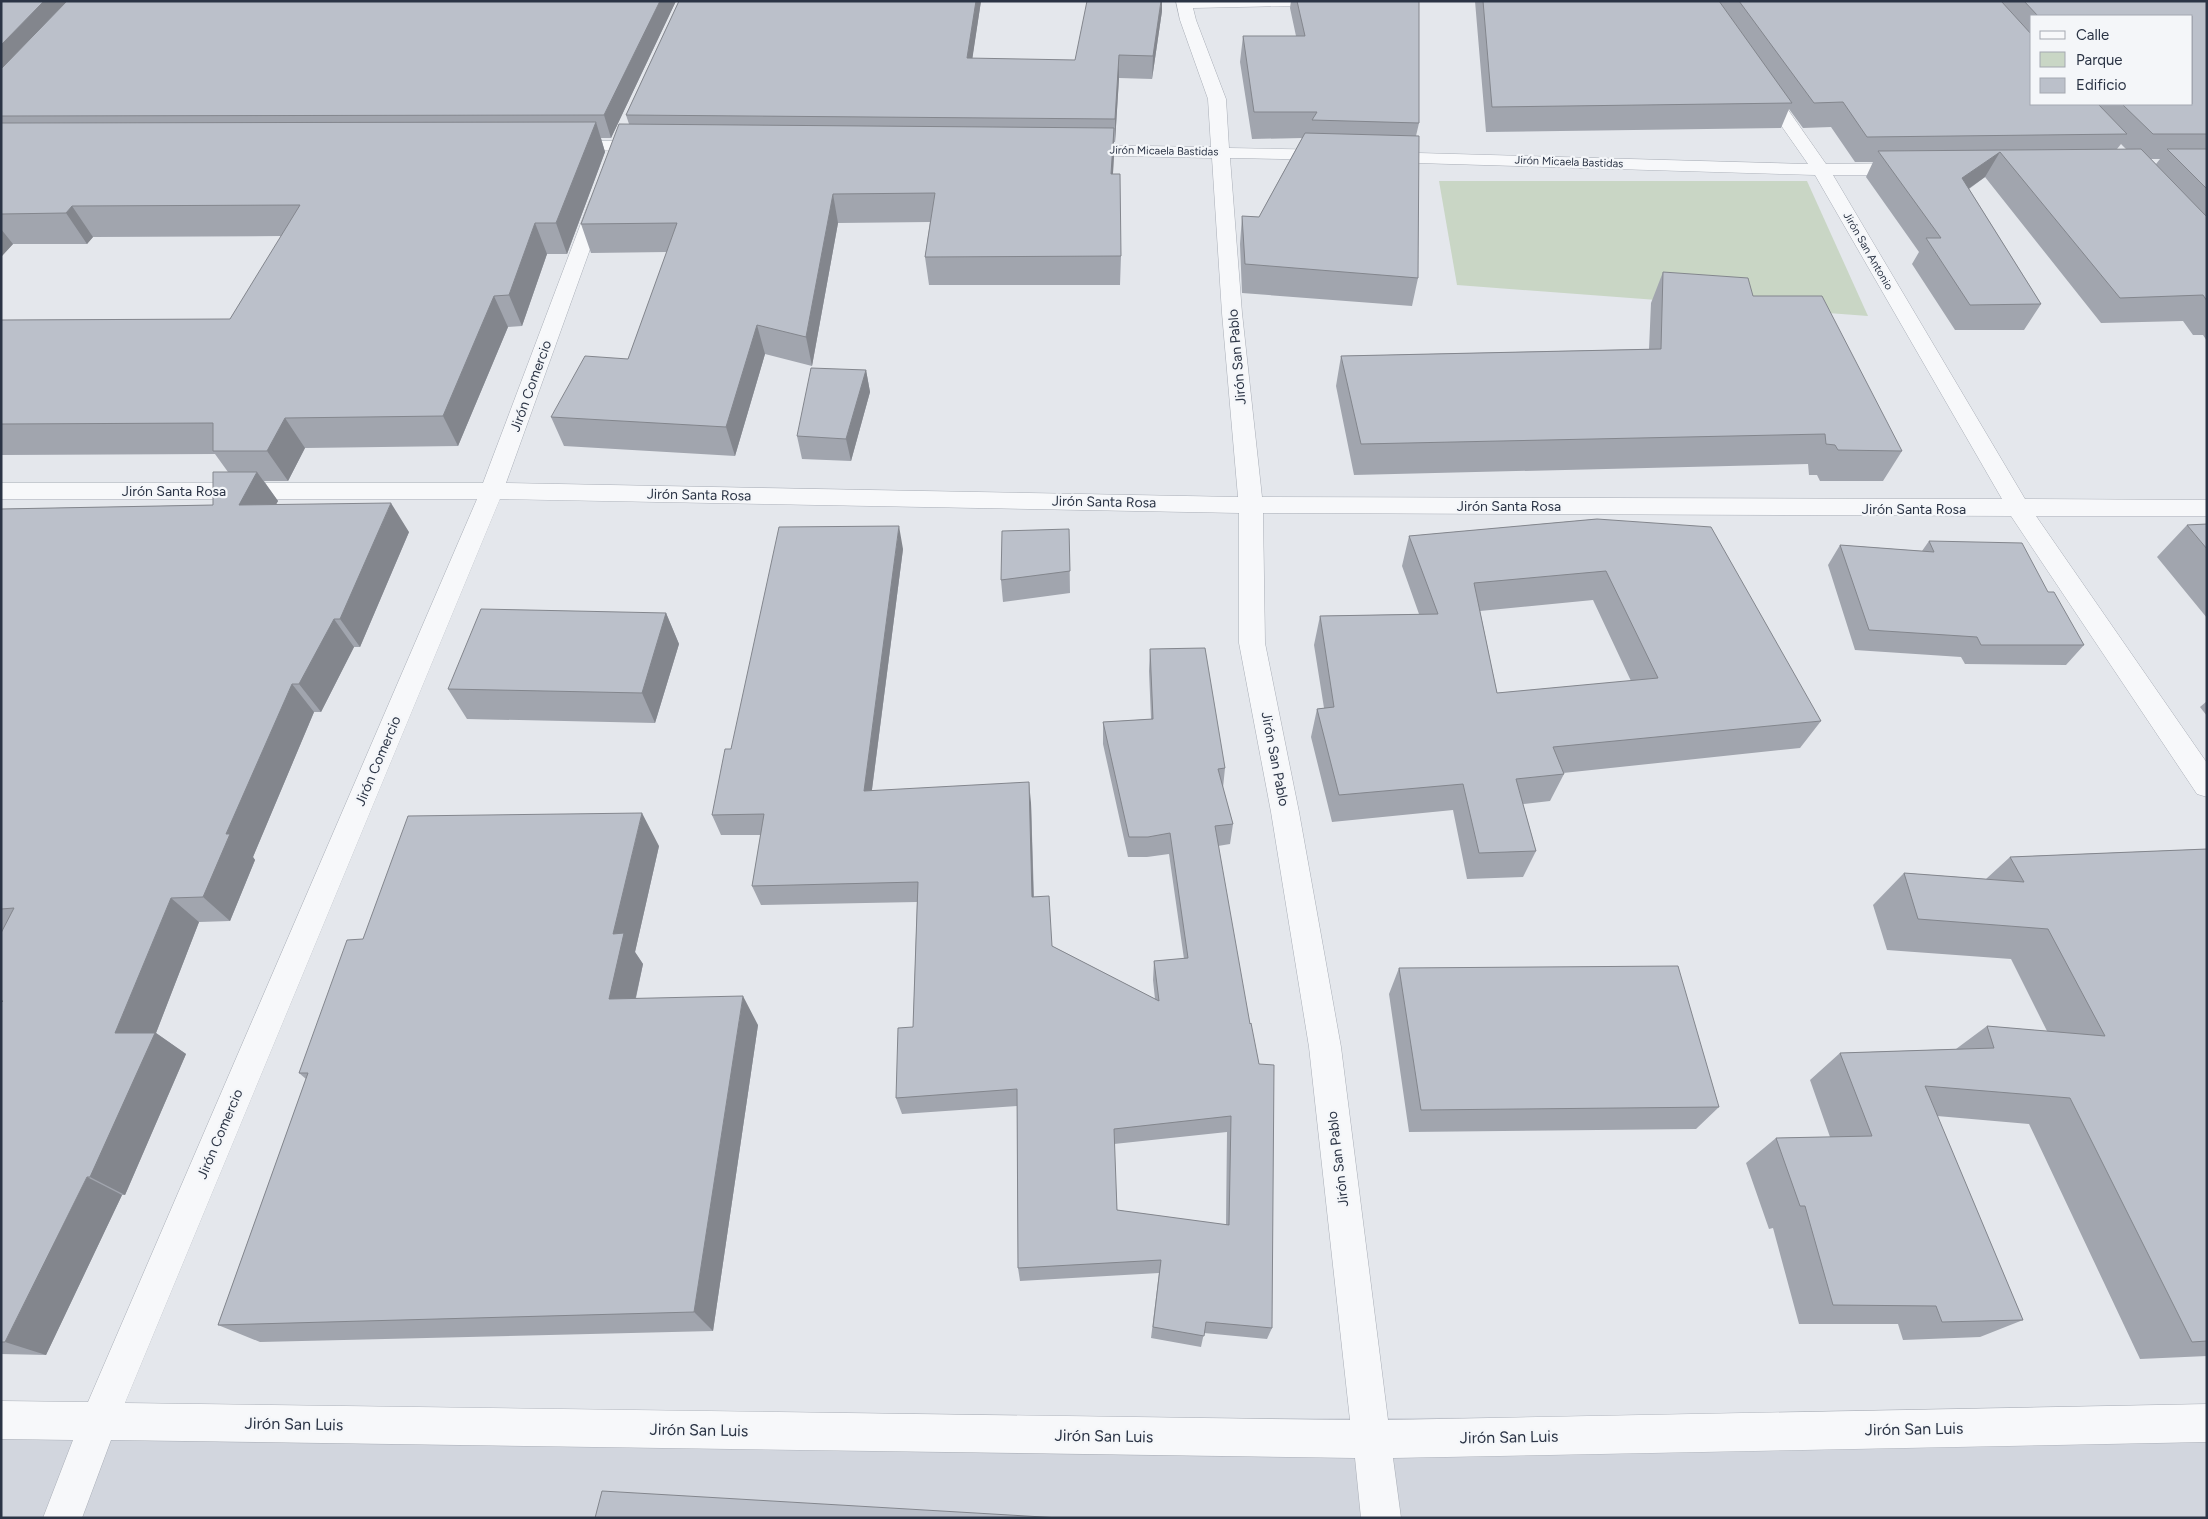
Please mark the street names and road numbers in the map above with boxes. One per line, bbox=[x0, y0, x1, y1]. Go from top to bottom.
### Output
street label: Jirón Micaela Bastidas bbox=[1110, 144, 1218, 158]
street label: Jirón Micaela Bastidas bbox=[1514, 154, 1624, 170]
street label: Jirón San Antonio bbox=[1840, 210, 1896, 292]
street label: Jirón San Pablo bbox=[1224, 308, 1250, 406]
street label: Jirón Comercio bbox=[507, 338, 555, 434]
street label: Jirón Santa Rosa bbox=[122, 483, 226, 500]
street label: Jirón Santa Rosa bbox=[647, 486, 751, 504]
street label: Jirón Santa Rosa bbox=[1052, 493, 1156, 511]
street label: Jirón Santa Rosa bbox=[1457, 498, 1561, 515]
street label: Jirón Santa Rosa bbox=[1862, 501, 1966, 518]
street label: Jirón San Pablo bbox=[1257, 710, 1293, 808]
street label: Jirón Comercio bbox=[351, 713, 405, 809]
street label: Jirón Comercio bbox=[193, 1086, 247, 1182]
street label: Jirón San Pablo bbox=[1324, 1110, 1352, 1208]
street label: Jirón San Luis bbox=[244, 1414, 344, 1434]
street label: Jirón San Luis bbox=[1864, 1419, 1964, 1439]
street label: Jirón San Luis bbox=[649, 1420, 749, 1440]
street label: Jirón San Luis bbox=[1054, 1426, 1154, 1446]
street label: Jirón San Luis bbox=[1459, 1427, 1559, 1447]

